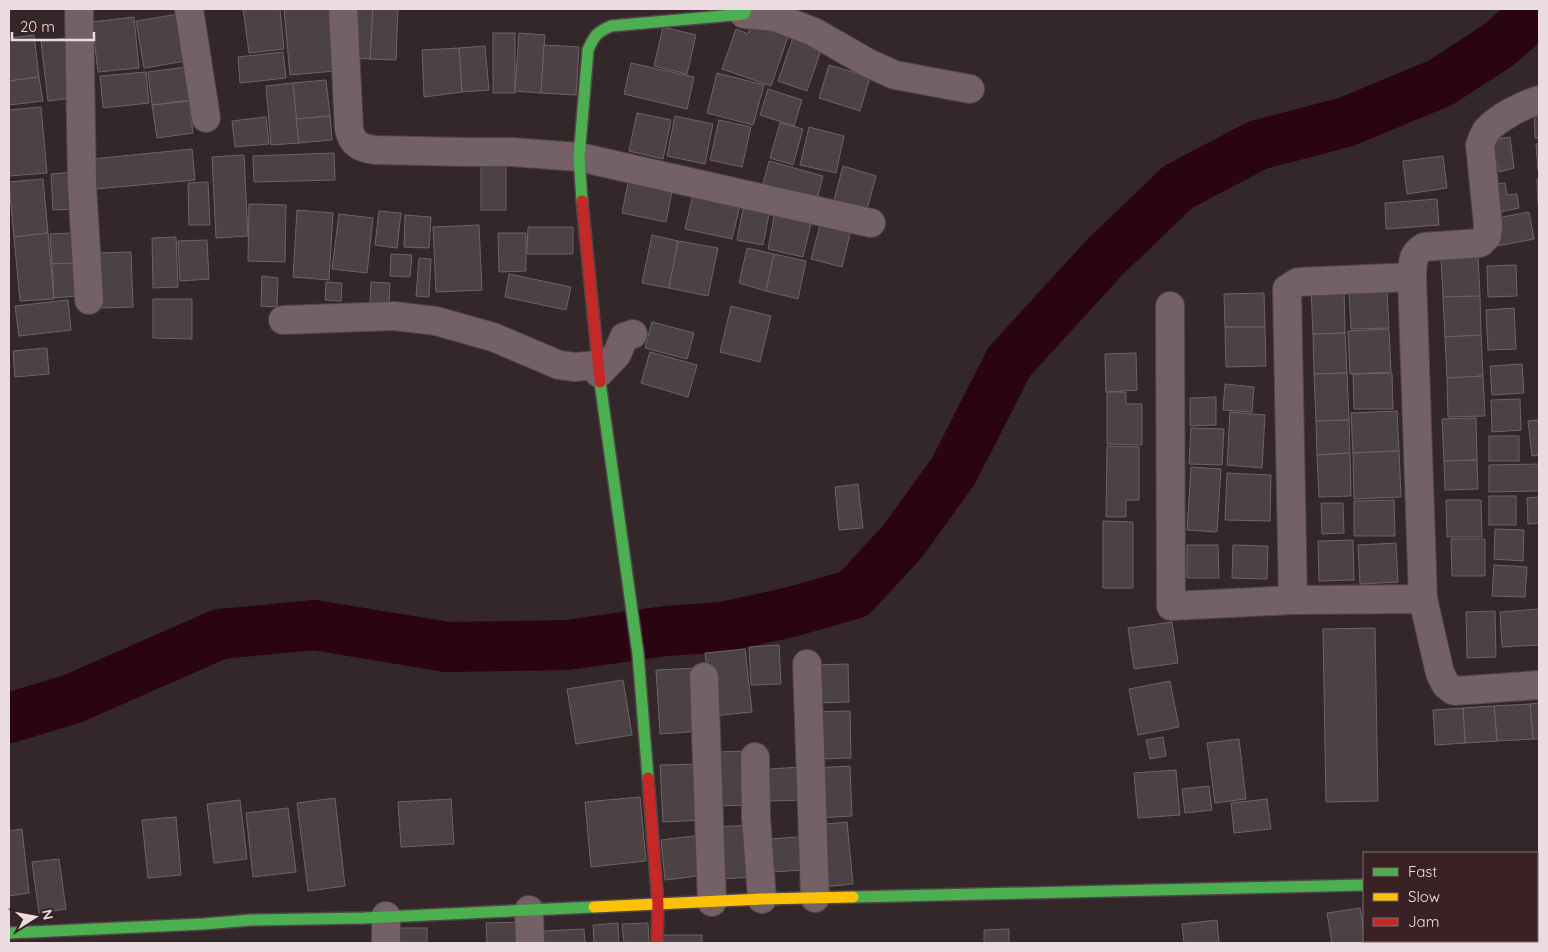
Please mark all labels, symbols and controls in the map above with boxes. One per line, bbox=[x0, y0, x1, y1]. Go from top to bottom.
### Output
scale bar bbox=[12, 10, 95, 42]
text: 20 m bbox=[20, 17, 55, 36]
legend bbox=[1363, 852, 1538, 942]
text: Fast bbox=[1408, 862, 1437, 881]
text: Slow bbox=[1408, 887, 1440, 906]
north arrow bbox=[10, 892, 60, 942]
text: N bbox=[38, 908, 58, 921]
text: Jam bbox=[1408, 912, 1439, 931]

